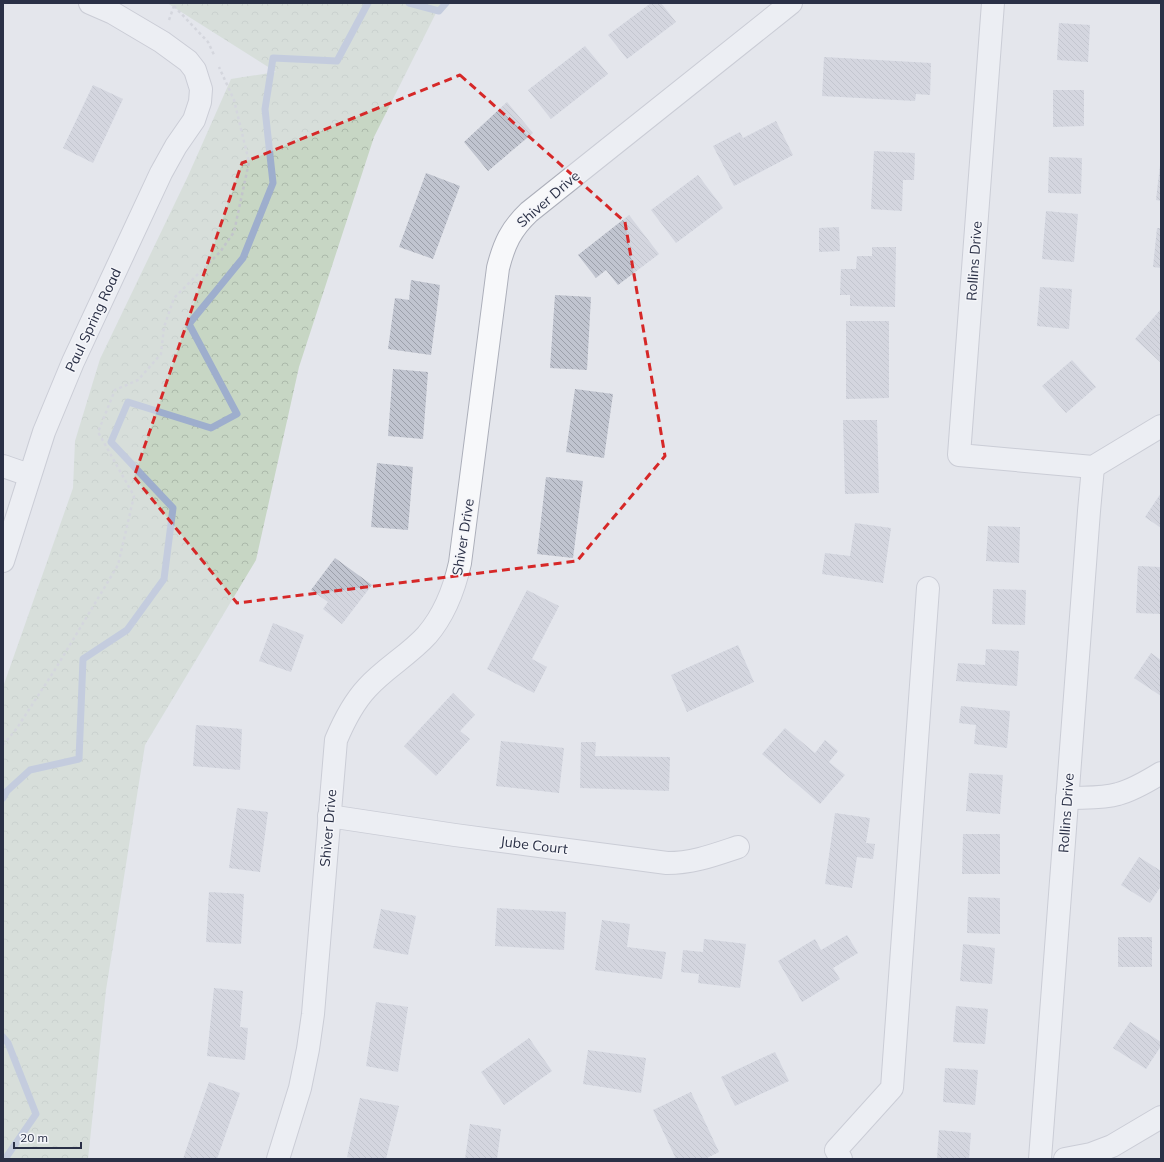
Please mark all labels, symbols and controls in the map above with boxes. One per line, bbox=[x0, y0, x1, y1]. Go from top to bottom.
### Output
street label: Shiver Drive bbox=[513, 167, 583, 231]
street label: Rollins Drive bbox=[962, 220, 986, 302]
street label: Paul Spring Road bbox=[61, 265, 125, 375]
street label: Shiver Drive bbox=[448, 497, 478, 577]
street label: Rollins Drive bbox=[1054, 772, 1078, 854]
street label: Shiver Drive bbox=[316, 788, 340, 868]
street label: Jube Court bbox=[499, 832, 569, 858]
scale bar bbox=[14, 1124, 81, 1150]
text: 20 m bbox=[20, 1130, 48, 1145]

